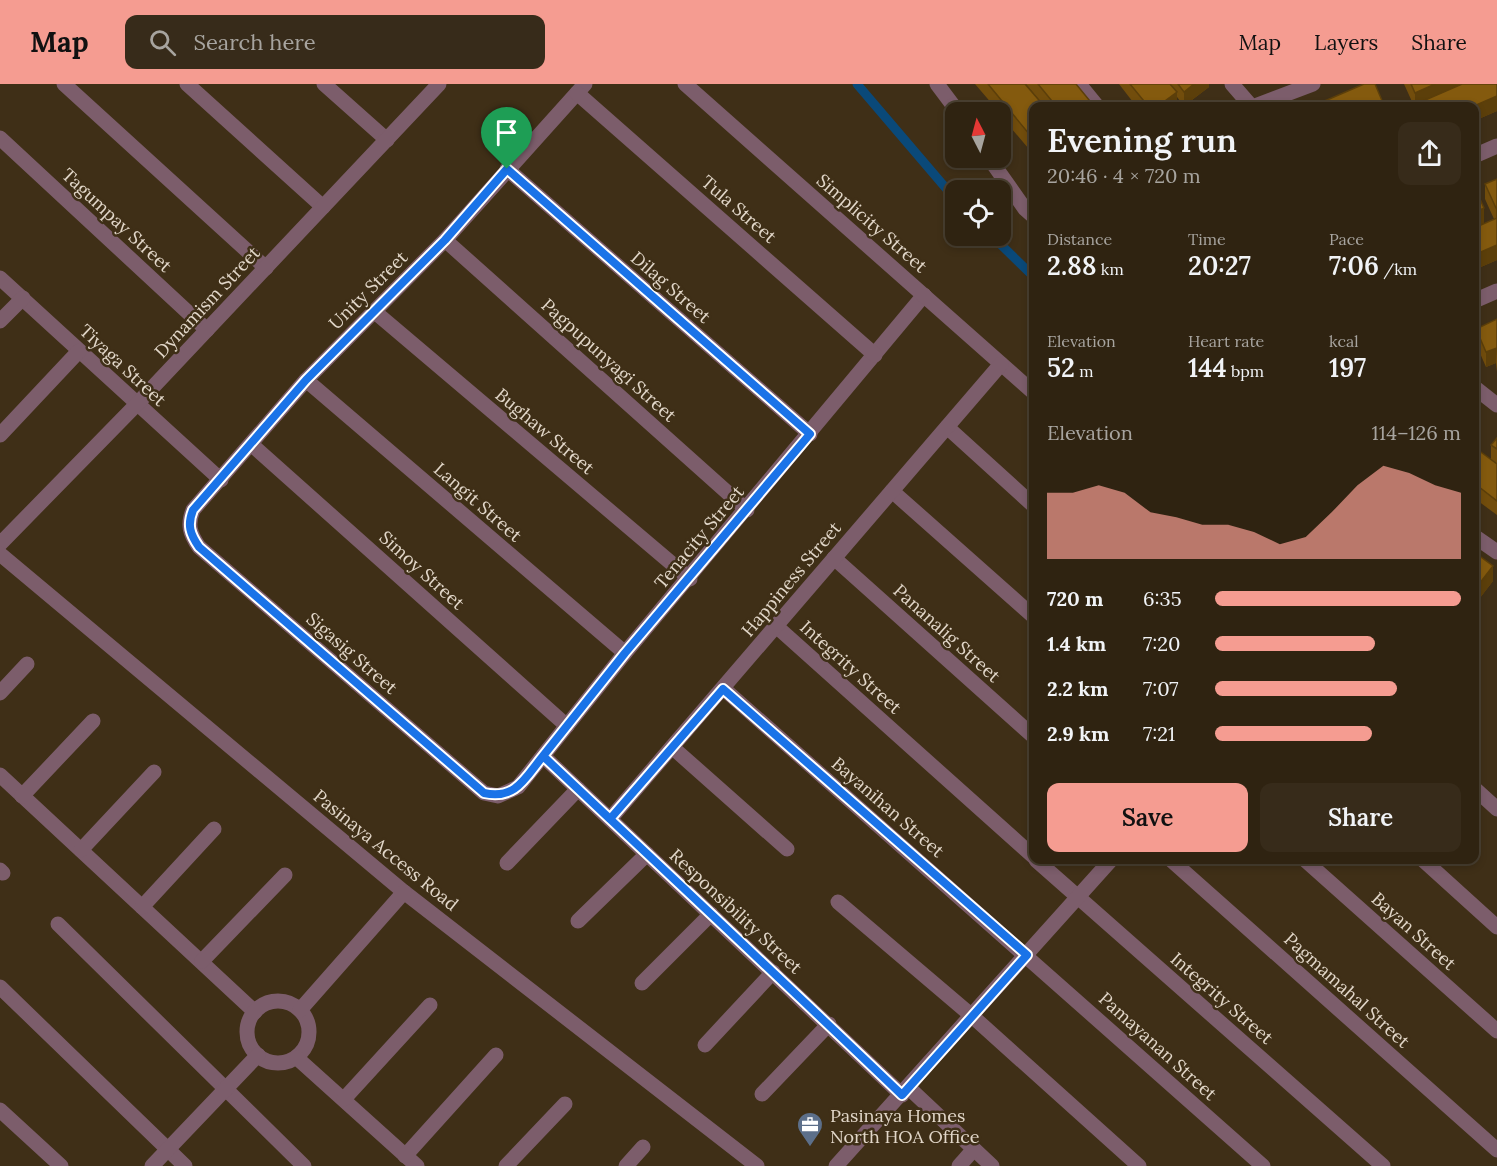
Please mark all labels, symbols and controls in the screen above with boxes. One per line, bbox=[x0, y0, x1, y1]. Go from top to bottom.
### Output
search box bbox=[125, 15, 545, 69]
text: Map bbox=[30, 24, 89, 60]
icon: search bbox=[146, 26, 179, 59]
text: Search here bbox=[194, 28, 316, 56]
text: Map bbox=[1238, 29, 1281, 56]
text: Layers bbox=[1314, 29, 1378, 56]
text: Share bbox=[1411, 29, 1467, 56]
north arrow bbox=[945, 102, 1011, 168]
map controls bbox=[945, 102, 1011, 246]
pin bbox=[481, 107, 532, 169]
icon: arrive bbox=[490, 116, 523, 149]
text: Evening run bbox=[1047, 119, 1237, 161]
button: share bbox=[1398, 122, 1461, 185]
street label: Tagumpay Street bbox=[57, 163, 177, 277]
text: 20:46 · 4 × 720 m bbox=[1047, 163, 1201, 188]
street label: Simplicity Street bbox=[812, 169, 932, 277]
street label: Tula Street bbox=[697, 170, 781, 248]
button: locate bbox=[945, 180, 1011, 246]
text: Distance bbox=[1047, 229, 1112, 249]
text: Time bbox=[1188, 229, 1226, 249]
text: Pace bbox=[1329, 229, 1364, 249]
street label: Dynamism Street bbox=[149, 241, 265, 363]
street label: Unity Street bbox=[324, 246, 412, 334]
street label: Dilag Street bbox=[626, 246, 716, 328]
text: 2.88 bbox=[1047, 249, 1097, 282]
text: 20:27 bbox=[1188, 249, 1251, 282]
text: 7:06 bbox=[1329, 249, 1379, 282]
text: km bbox=[1097, 259, 1124, 279]
text: /km bbox=[1379, 259, 1417, 279]
street label: Pagpupunyagi Street bbox=[537, 293, 681, 427]
street label: Tiyaga Street bbox=[75, 319, 171, 411]
text: Elevation bbox=[1047, 331, 1116, 351]
text: Heart rate bbox=[1188, 331, 1264, 351]
text: kcal bbox=[1329, 331, 1359, 351]
text: 52 bbox=[1047, 351, 1075, 384]
text: 144 bbox=[1188, 351, 1227, 384]
text: 197 bbox=[1329, 351, 1366, 384]
text: m bbox=[1075, 361, 1094, 381]
text: bpm bbox=[1227, 361, 1264, 381]
street label: Bughaw Street bbox=[491, 383, 599, 479]
text: Elevation bbox=[1047, 420, 1133, 445]
text: 114–126 m bbox=[1372, 420, 1461, 445]
street label: Langit Street bbox=[429, 457, 527, 547]
street label: Tenacity Street bbox=[649, 481, 749, 593]
street label: Happiness Street bbox=[736, 517, 846, 641]
street label: Simoy Street bbox=[375, 526, 469, 614]
street label: Pananalig Street bbox=[889, 579, 1005, 687]
text: 720 m bbox=[1047, 586, 1103, 611]
text: 6:35 bbox=[1143, 586, 1182, 611]
street label: Sigasig Street bbox=[302, 607, 402, 699]
street label: Integrity Street bbox=[795, 615, 907, 719]
text: 1.4 km bbox=[1047, 631, 1106, 656]
text: 7:20 bbox=[1143, 631, 1180, 656]
text: 2.2 km bbox=[1047, 676, 1109, 701]
text: 7:07 bbox=[1143, 676, 1178, 701]
text: 2.9 km bbox=[1047, 721, 1109, 746]
text: 7:21 bbox=[1143, 721, 1175, 746]
street label: Bayanihan Street bbox=[827, 752, 949, 862]
button: Save bbox=[1047, 783, 1248, 852]
button: Share bbox=[1260, 783, 1461, 852]
street label: Pasinaya Access Road bbox=[309, 784, 463, 916]
street label: Responsibility Street bbox=[665, 844, 807, 978]
street label: Bayan Street bbox=[1367, 887, 1461, 975]
street label: Pagmamahal Street bbox=[1279, 927, 1415, 1053]
street label: Integrity Street bbox=[1166, 947, 1278, 1049]
street label: Pamayanan Street bbox=[1094, 987, 1222, 1105]
place label: Pasinaya Homes North HOA Office bbox=[830, 1104, 980, 1148]
office icon: Pasinaya Homes North HOA Office bbox=[795, 1110, 825, 1148]

